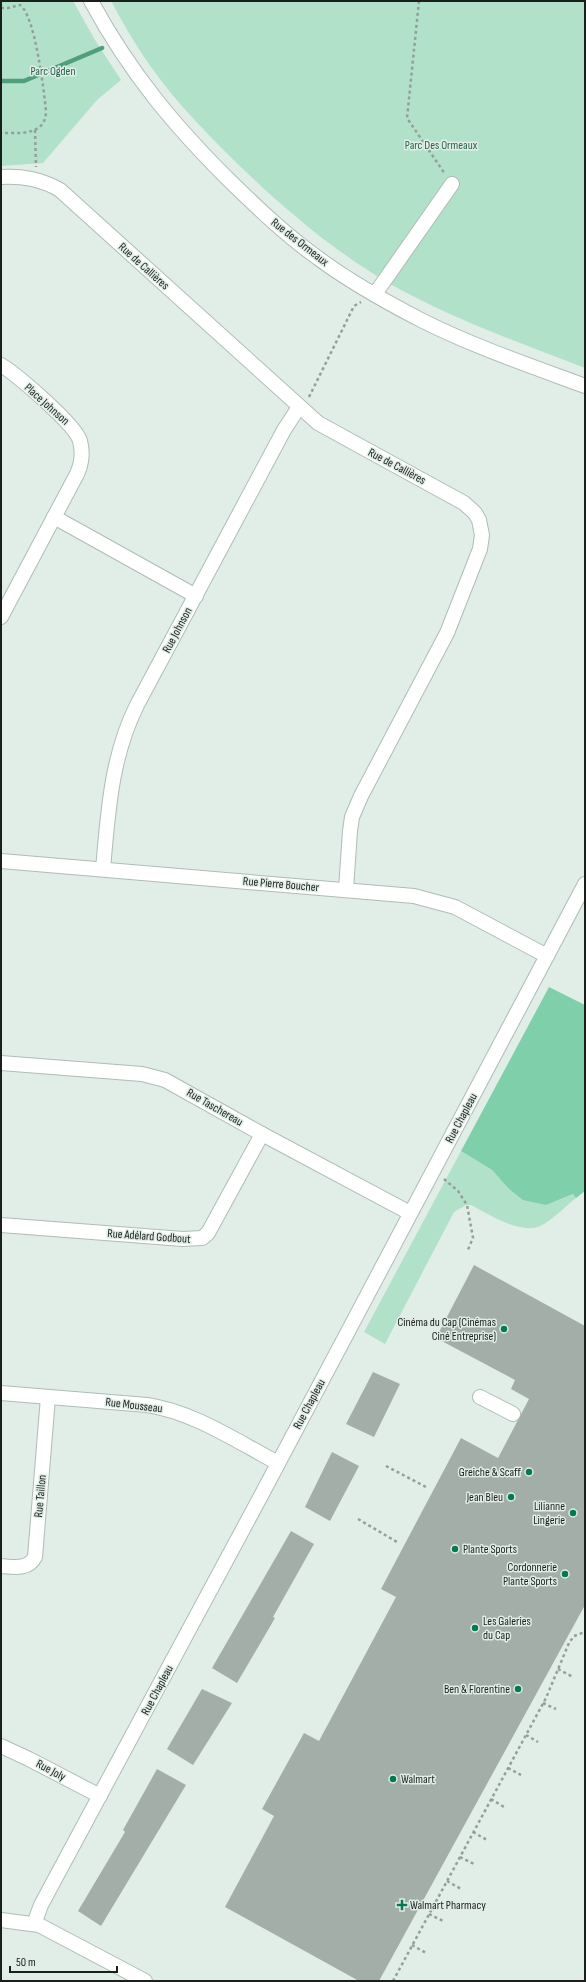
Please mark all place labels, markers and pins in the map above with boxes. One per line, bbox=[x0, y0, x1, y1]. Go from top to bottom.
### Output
place label: Cinéma du Cap (Cinémas Ciné Entreprise) bbox=[397, 1315, 496, 1344]
marker: Cinéma du Cap (Cinémas Ciné Entreprise) bbox=[499, 1324, 509, 1334]
place label: Greiche & Scaff bbox=[459, 1465, 521, 1480]
marker: Greiche & Scaff bbox=[524, 1467, 534, 1477]
place label: Jean Bleu bbox=[466, 1490, 503, 1505]
marker: Jean Bleu bbox=[506, 1492, 516, 1502]
place label: Lilianne Lingerie bbox=[533, 1499, 565, 1528]
marker: Lilianne Lingerie bbox=[568, 1508, 578, 1518]
place label: Plante Sports bbox=[463, 1542, 517, 1557]
marker: Plante Sports bbox=[450, 1544, 460, 1554]
place label: Cordonnerie Plante Sports bbox=[503, 1560, 557, 1589]
marker: Cordonnerie Plante Sports bbox=[560, 1569, 570, 1579]
place label: Les Galeries du Cap bbox=[483, 1614, 531, 1643]
marker: Les Galeries du Cap bbox=[470, 1623, 480, 1633]
place label: Ben & Florentine bbox=[444, 1682, 510, 1697]
marker: Ben & Florentine bbox=[513, 1684, 523, 1694]
place label: Walmart bbox=[401, 1772, 435, 1787]
marker: Walmart bbox=[388, 1774, 398, 1784]
place label: Walmart Pharmacy bbox=[410, 1898, 486, 1913]
marker: Walmart Pharmacy bbox=[397, 1900, 407, 1910]

